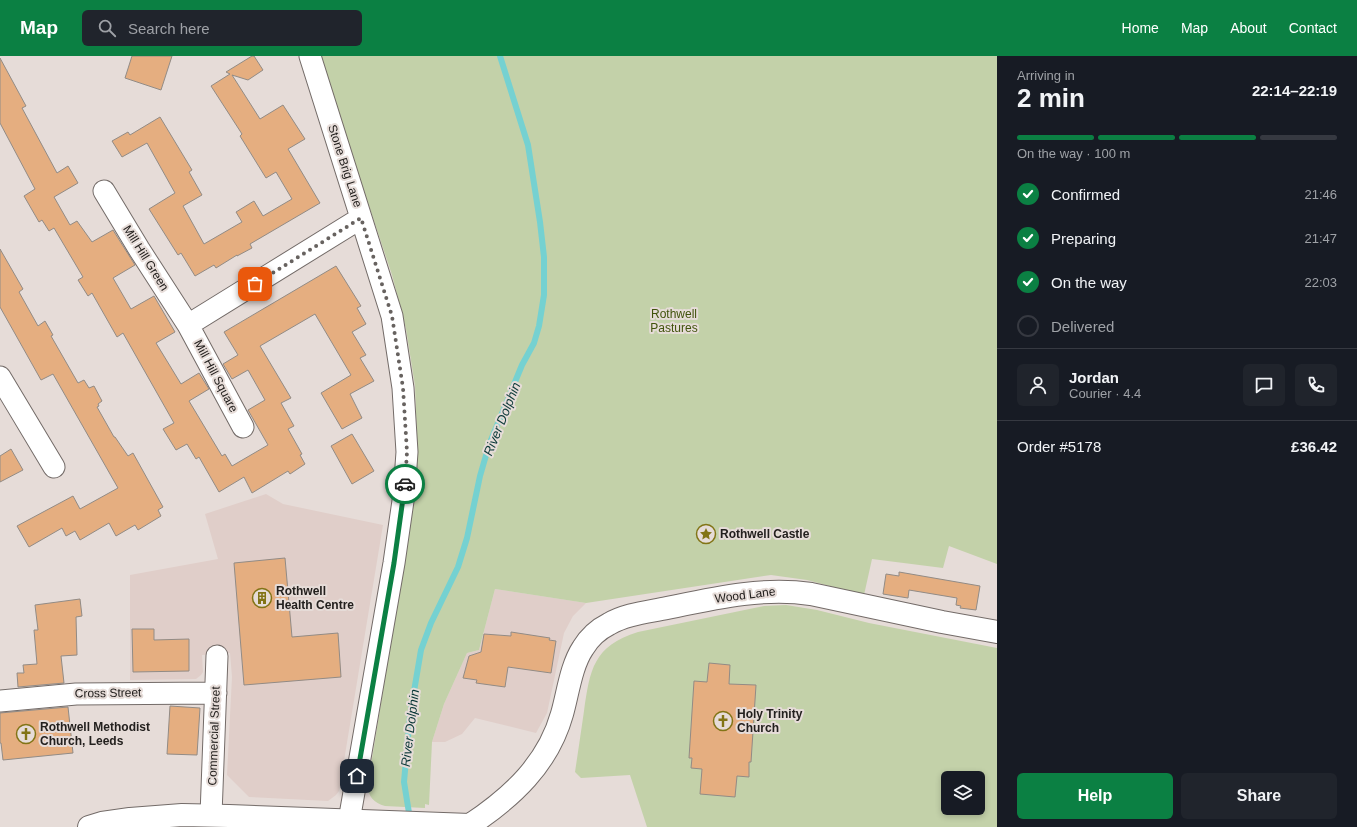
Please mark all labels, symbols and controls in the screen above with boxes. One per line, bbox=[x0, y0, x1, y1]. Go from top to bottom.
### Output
search box bbox=[82, 10, 362, 46]
text: Map bbox=[20, 17, 58, 38]
icon: search bbox=[96, 17, 118, 39]
text: Search here bbox=[128, 20, 210, 37]
text: Home bbox=[1122, 20, 1159, 36]
text: Map bbox=[1181, 20, 1208, 36]
text: About bbox=[1230, 20, 1267, 36]
text: Contact bbox=[1289, 20, 1337, 36]
text: Arriving in bbox=[1017, 68, 1075, 83]
text: 22:14–22:19 bbox=[1252, 82, 1337, 99]
text: 2 min bbox=[1017, 83, 1085, 113]
street label: Stone Brig Lane bbox=[325, 123, 365, 209]
text: On the way · 100 m bbox=[1017, 146, 1130, 161]
icon: check bbox=[1017, 183, 1039, 205]
text: Confirmed bbox=[1051, 186, 1120, 203]
text: 21:46 bbox=[1304, 187, 1337, 202]
street label: Mill Hill Green bbox=[120, 223, 172, 293]
icon: check bbox=[1017, 227, 1039, 249]
text: Preparing bbox=[1051, 230, 1116, 247]
text: 21:47 bbox=[1304, 231, 1337, 246]
pin bbox=[238, 267, 272, 301]
icon: check bbox=[1017, 271, 1039, 293]
icon: bag bbox=[244, 273, 266, 295]
text: On the way bbox=[1051, 274, 1127, 291]
text: 22:03 bbox=[1304, 275, 1337, 290]
park label: Rothwell Pastures bbox=[650, 307, 698, 335]
text: Delivered bbox=[1051, 318, 1114, 335]
street label: Mill Hill Square bbox=[191, 337, 241, 415]
button: person bbox=[1017, 364, 1059, 406]
button: chat bbox=[1243, 364, 1285, 406]
button: phone bbox=[1295, 364, 1337, 406]
text: Jordan bbox=[1069, 369, 1119, 386]
water label: River Dolphin bbox=[480, 380, 524, 458]
text: Courier · 4.4 bbox=[1069, 386, 1141, 401]
text: Order #5178 bbox=[1017, 438, 1101, 455]
text: £36.42 bbox=[1291, 438, 1337, 455]
courier bbox=[385, 464, 425, 504]
icon: car bbox=[394, 473, 416, 495]
place icon: Rothwell Castle bbox=[695, 523, 717, 545]
place label: Rothwell Castle bbox=[720, 527, 810, 541]
place label: Rothwell Health Centre bbox=[276, 584, 354, 612]
street label: Wood Lane bbox=[714, 584, 777, 606]
building icon: Rothwell Health Centre bbox=[251, 587, 273, 609]
street label: Cross Street bbox=[75, 685, 142, 701]
street label: Commercial Street bbox=[205, 685, 223, 786]
water label: River Dolphin bbox=[398, 688, 422, 768]
place label: Holy Trinity Church bbox=[737, 707, 803, 735]
church icon: Holy Trinity Church bbox=[712, 710, 734, 732]
place label: Rothwell Methodist Church, Leeds bbox=[40, 720, 150, 748]
church icon: Rothwell Methodist Church, Leeds bbox=[15, 723, 37, 745]
pin bbox=[340, 759, 374, 793]
icon: home bbox=[346, 765, 368, 787]
map controls bbox=[941, 771, 985, 815]
button: layers bbox=[941, 771, 985, 815]
button: Help bbox=[1017, 773, 1173, 819]
button: Share bbox=[1181, 773, 1337, 819]

